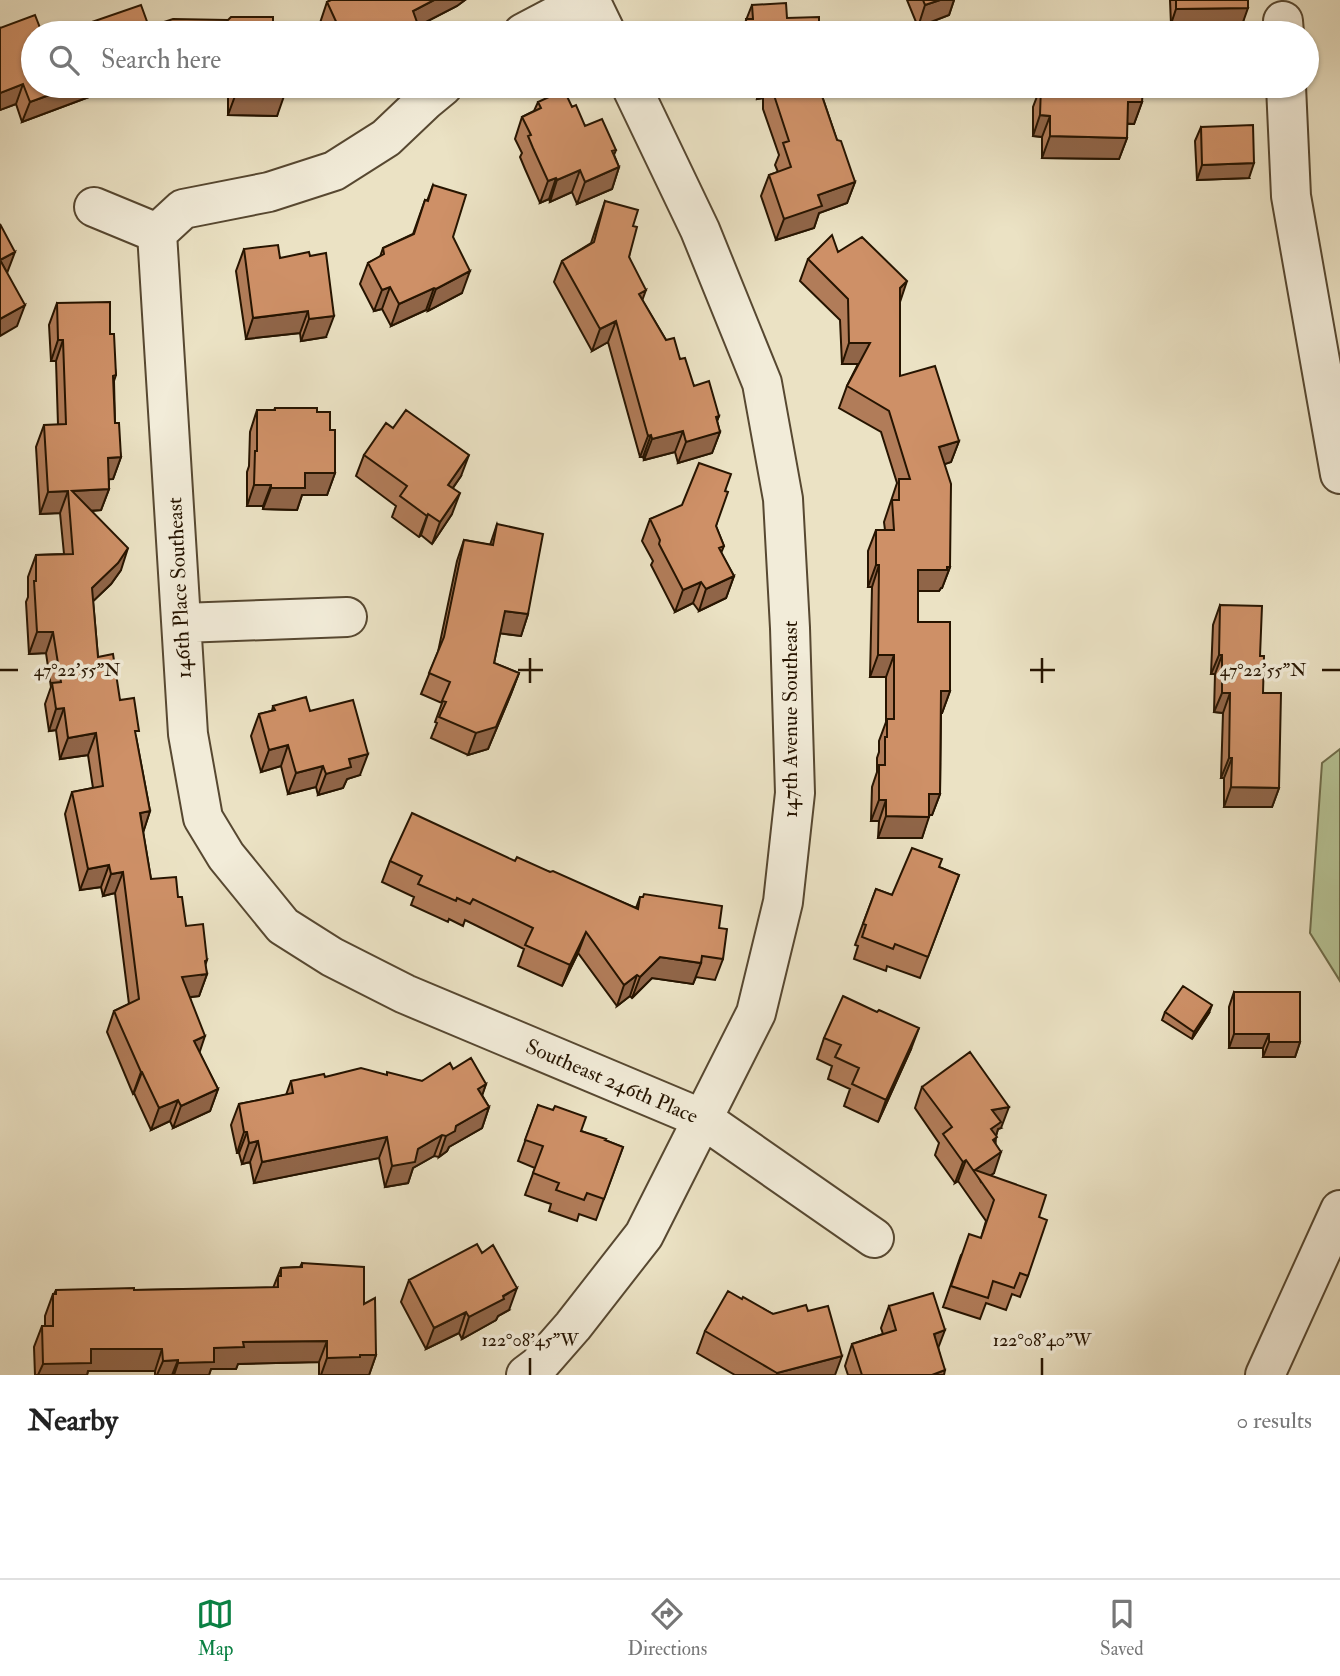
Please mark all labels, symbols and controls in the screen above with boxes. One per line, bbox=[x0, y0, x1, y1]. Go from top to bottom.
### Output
search box bbox=[21, 21, 1319, 98]
icon: search bbox=[45, 41, 83, 79]
text: Search here bbox=[101, 44, 221, 76]
street label: 146th Place Southeast bbox=[161, 496, 198, 679]
street label: 147th Avenue Southeast bbox=[777, 620, 804, 818]
text: 47°22'55"N bbox=[34, 659, 120, 682]
text: 47°22'55"N bbox=[1220, 659, 1306, 682]
street label: Southeast 246th Place bbox=[522, 1033, 702, 1130]
text: 122°08'45"W bbox=[481, 1329, 579, 1352]
text: 122°08'40"W bbox=[993, 1329, 1092, 1352]
text: Nearby bbox=[28, 1402, 118, 1439]
text: 0 results bbox=[1236, 1406, 1312, 1435]
tab: Map bbox=[196, 1595, 234, 1661]
tab: Directions bbox=[627, 1595, 707, 1661]
tab: Saved bbox=[1100, 1595, 1144, 1661]

